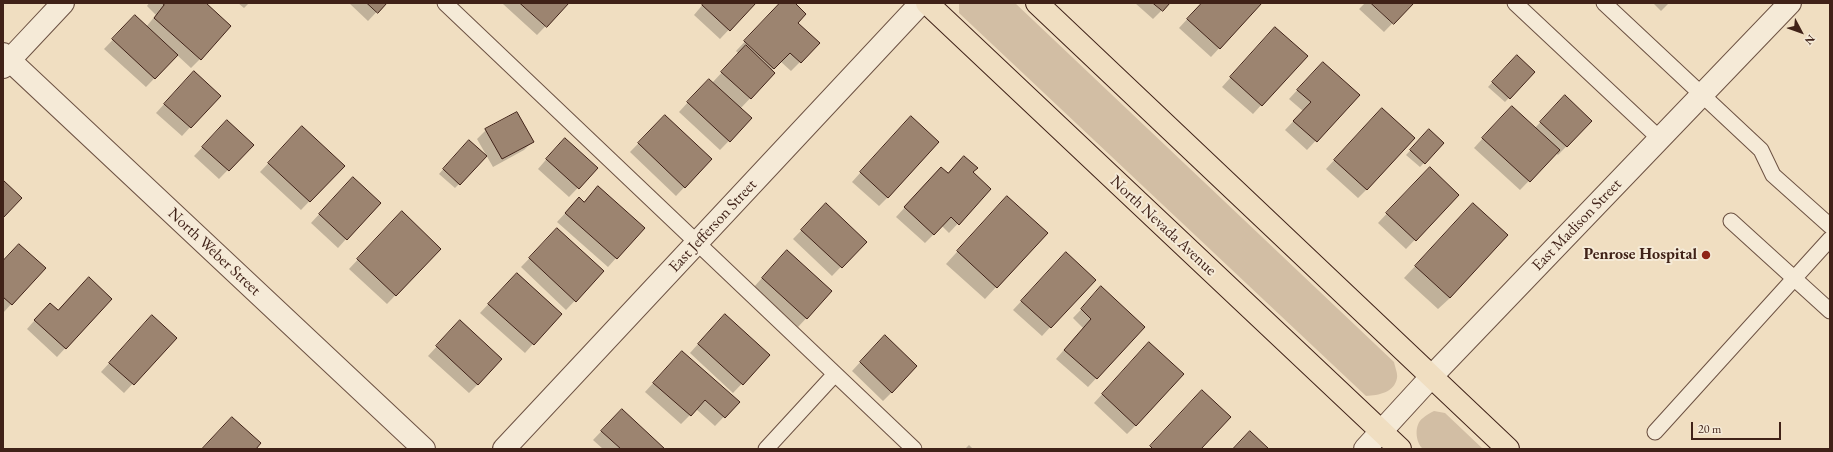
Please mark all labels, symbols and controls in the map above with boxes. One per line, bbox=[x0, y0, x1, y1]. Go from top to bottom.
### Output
north arrow bbox=[1781, 12, 1821, 52]
text: N bbox=[1802, 32, 1818, 48]
street label: North Nevada Avenue bbox=[1106, 172, 1220, 280]
street label: East Jefferson Street bbox=[665, 175, 761, 277]
street label: East Madison Street bbox=[1528, 175, 1626, 275]
street label: North Weber Street bbox=[164, 204, 264, 300]
place label: Penrose Hospital bbox=[1584, 245, 1697, 265]
marker: Penrose Hospital bbox=[1700, 249, 1712, 261]
scale bar bbox=[1693, 414, 1783, 440]
text: 20 m bbox=[1698, 421, 1721, 437]

